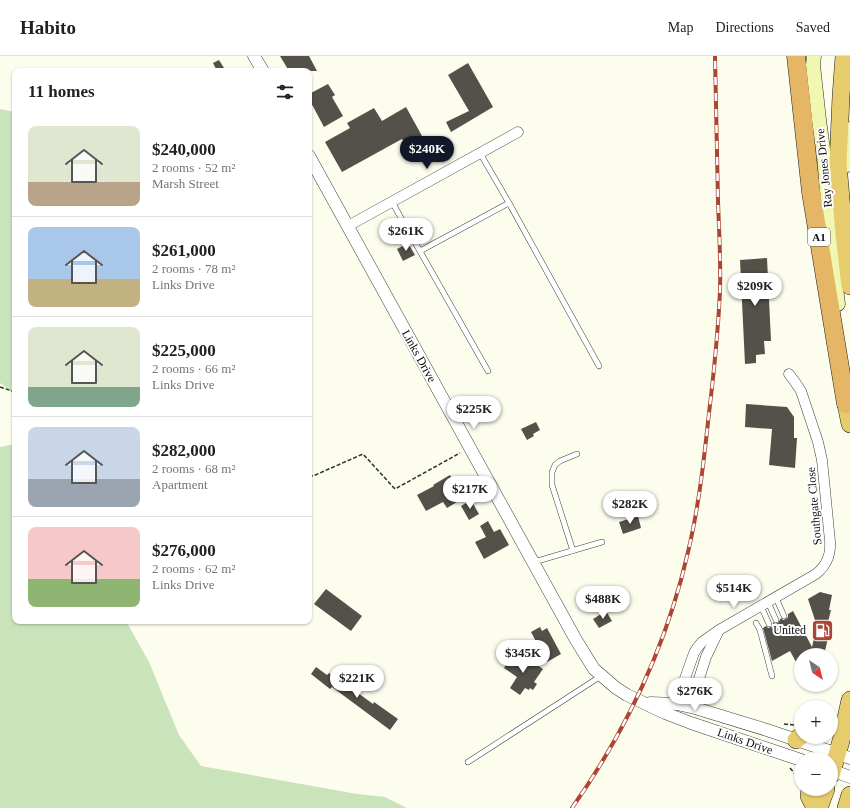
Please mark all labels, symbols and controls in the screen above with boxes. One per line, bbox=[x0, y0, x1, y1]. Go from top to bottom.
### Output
text: Habito bbox=[20, 17, 76, 38]
text: Map bbox=[668, 20, 693, 35]
text: Directions bbox=[715, 20, 774, 35]
text: Saved bbox=[796, 20, 830, 35]
icon: filters bbox=[274, 81, 296, 103]
text: 11 homes bbox=[28, 82, 95, 101]
street label: Ray Jones Drive bbox=[813, 128, 835, 208]
pin: $240K bbox=[399, 136, 455, 170]
text: $240,000 bbox=[152, 140, 216, 159]
text: $240K bbox=[409, 141, 445, 156]
icon: home bbox=[60, 142, 108, 190]
text: 2 rooms · 52 m² bbox=[152, 160, 235, 175]
text: Marsh Street bbox=[152, 176, 219, 191]
pin: $261K bbox=[378, 218, 434, 252]
text: $261K bbox=[388, 223, 424, 238]
road number: A1 bbox=[808, 228, 830, 246]
text: $261,000 bbox=[152, 241, 216, 260]
icon: home bbox=[60, 243, 108, 291]
text: 2 rooms · 78 m² bbox=[152, 261, 235, 276]
pin: $209K bbox=[727, 273, 783, 307]
text: Links Drive bbox=[152, 277, 214, 292]
text: $209K bbox=[737, 278, 773, 293]
street label: Links Drive bbox=[399, 327, 439, 385]
text: $225,000 bbox=[152, 341, 216, 360]
icon: home bbox=[60, 343, 108, 391]
text: 2 rooms · 66 m² bbox=[152, 361, 235, 376]
text: Links Drive bbox=[152, 377, 214, 392]
pin: $225K bbox=[446, 396, 502, 430]
text: $225K bbox=[456, 401, 492, 416]
text: $282,000 bbox=[152, 441, 216, 460]
icon: home bbox=[60, 443, 108, 491]
text: 2 rooms · 68 m² bbox=[152, 461, 235, 476]
street label: Southgate Close bbox=[804, 466, 824, 546]
pin: $217K bbox=[442, 476, 498, 510]
text: Apartment bbox=[152, 477, 208, 492]
text: $217K bbox=[452, 481, 488, 496]
pin: $282K bbox=[602, 491, 658, 525]
text: $282K bbox=[612, 496, 648, 511]
text: $276,000 bbox=[152, 541, 216, 560]
icon: home bbox=[60, 543, 108, 591]
text: 2 rooms · 62 m² bbox=[152, 561, 235, 576]
pin: $514K bbox=[706, 575, 762, 609]
text: Links Drive bbox=[152, 577, 214, 592]
text: $514K bbox=[716, 580, 752, 595]
pin: $488K bbox=[575, 586, 631, 620]
text: $488K bbox=[585, 591, 621, 606]
fuel station icon: United bbox=[809, 617, 835, 643]
place label: United bbox=[773, 623, 806, 637]
pin: $345K bbox=[495, 640, 551, 674]
text: $345K bbox=[505, 645, 541, 660]
north arrow bbox=[794, 648, 838, 692]
map controls bbox=[794, 648, 838, 796]
pin: $221K bbox=[329, 665, 385, 699]
text: $221K bbox=[339, 670, 375, 685]
pin: $276K bbox=[667, 678, 723, 712]
text: $276K bbox=[677, 683, 713, 698]
button: + bbox=[794, 700, 838, 744]
street label: Links Drive bbox=[715, 725, 775, 757]
button: − bbox=[794, 752, 838, 796]

